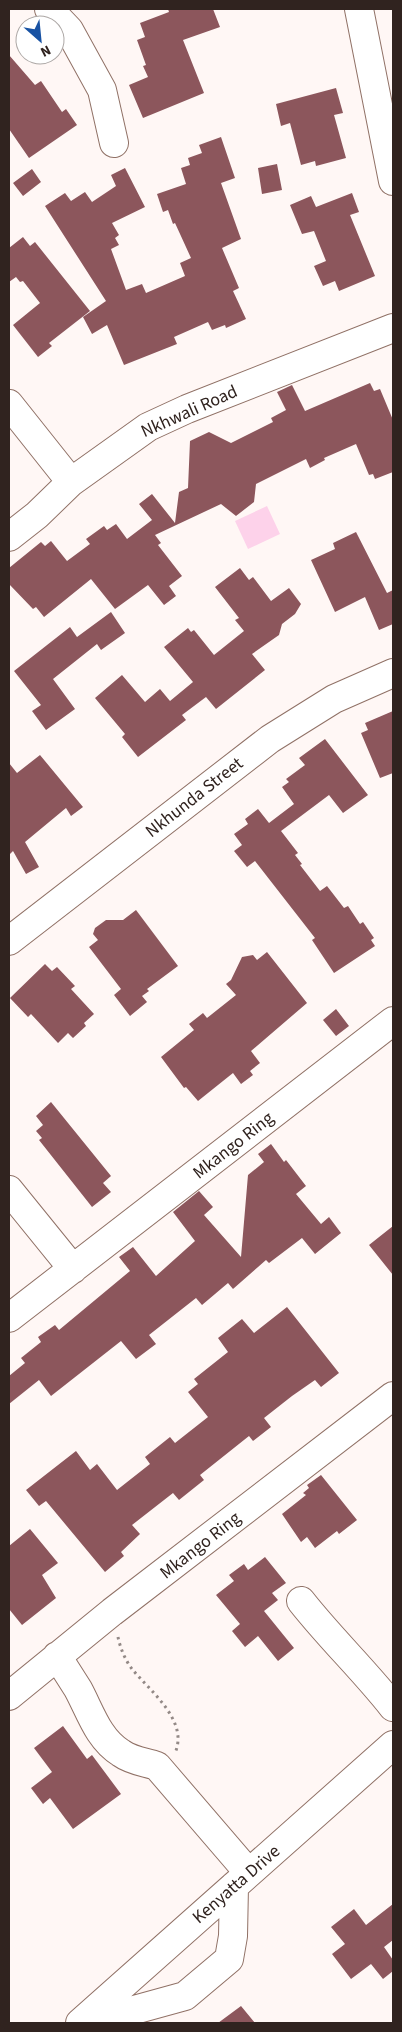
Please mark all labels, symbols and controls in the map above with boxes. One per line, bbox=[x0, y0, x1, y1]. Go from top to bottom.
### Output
north arrow bbox=[15, 15, 65, 65]
text: N bbox=[37, 40, 54, 62]
street label: Nkhwali Road bbox=[137, 379, 242, 444]
street label: Nkhunda Street bbox=[140, 751, 248, 843]
street label: Mkango Ring bbox=[188, 1106, 279, 1185]
street label: Mkango Ring bbox=[155, 1506, 246, 1585]
street label: Kenyatta Drive bbox=[187, 1839, 286, 1930]

